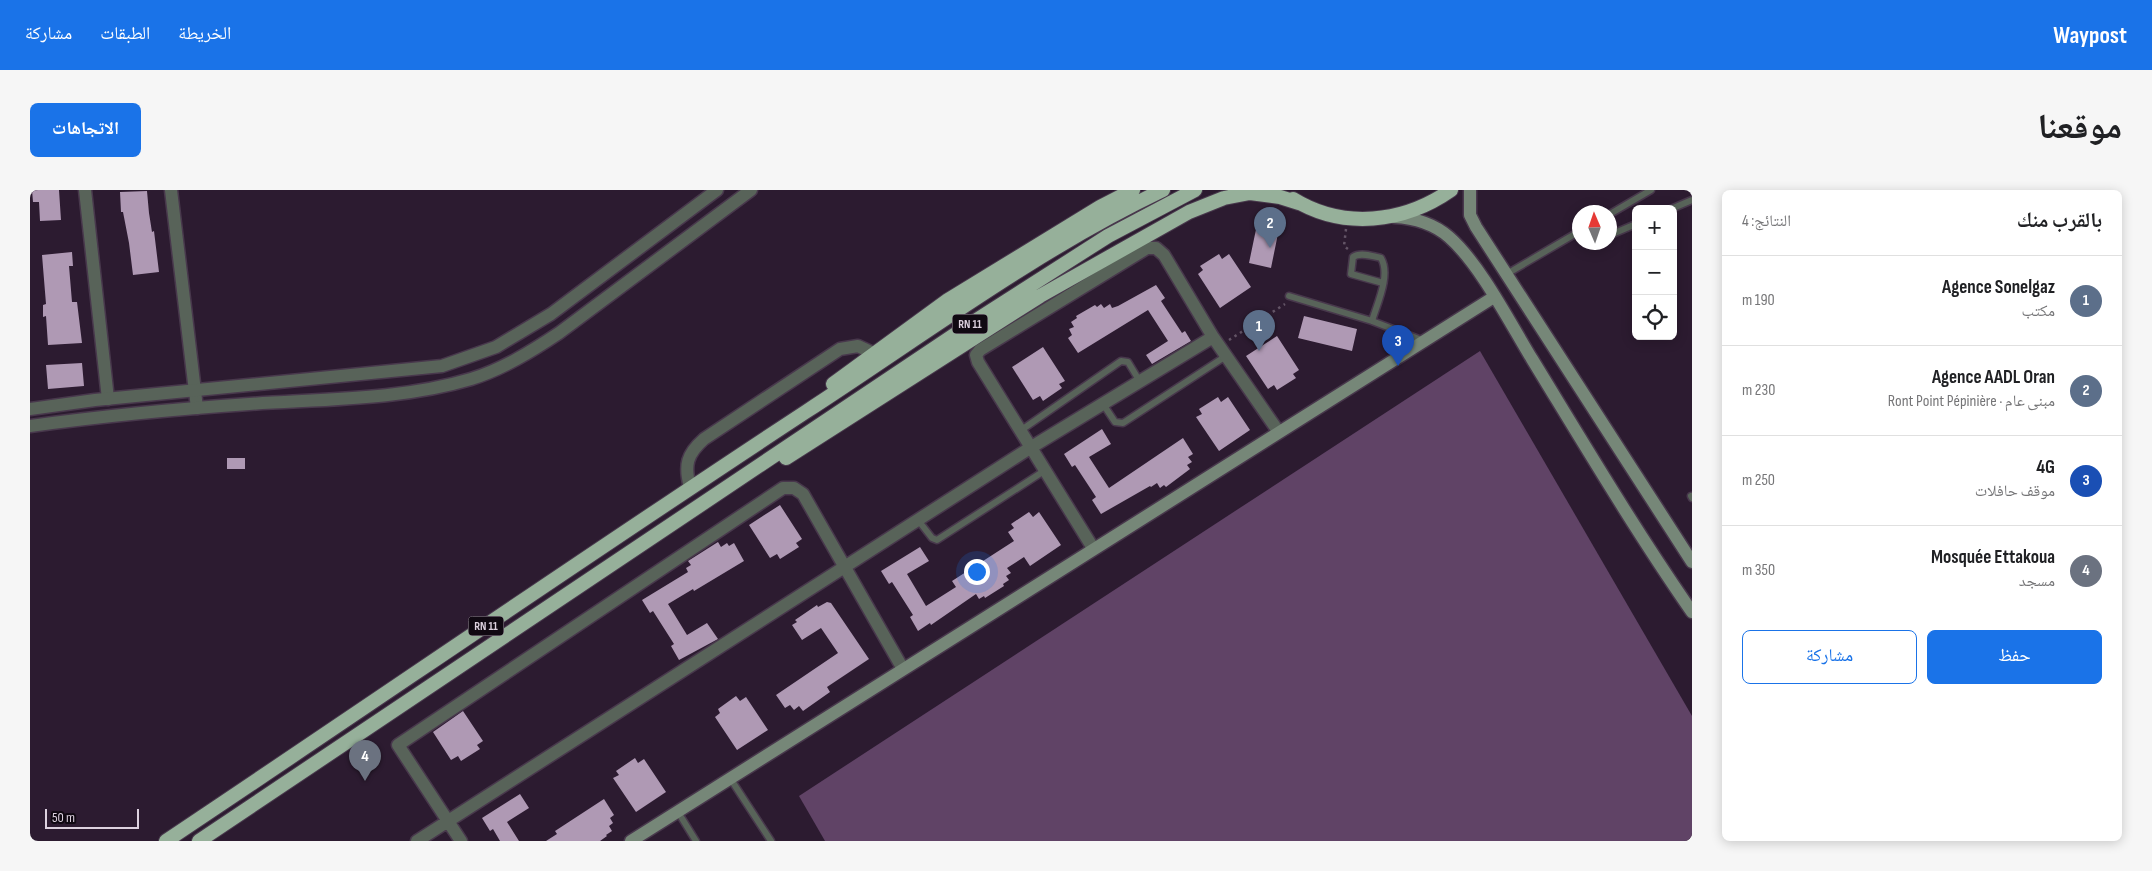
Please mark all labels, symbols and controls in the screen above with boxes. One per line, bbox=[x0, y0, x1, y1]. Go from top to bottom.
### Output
text: Waypost bbox=[2053, 21, 2127, 50]
text: مشاركة bbox=[25, 23, 72, 44]
text: الطبقات bbox=[100, 23, 150, 44]
text: الخريطة bbox=[178, 23, 231, 44]
button: الاتجاهات bbox=[30, 103, 141, 157]
text: موقعنا bbox=[2037, 106, 2122, 149]
north arrow bbox=[1572, 205, 1617, 250]
map controls bbox=[1632, 205, 1677, 340]
button: + bbox=[1632, 205, 1677, 250]
pin: 2 bbox=[1254, 207, 1286, 248]
text: بالقرب منك bbox=[2017, 208, 2102, 233]
text: النتائج: 4 bbox=[1742, 212, 1791, 231]
button: − bbox=[1632, 250, 1677, 295]
text: Agence Sonelgaz bbox=[1942, 276, 2055, 299]
text: 190 m bbox=[1742, 291, 1775, 310]
text: 1 bbox=[2083, 291, 2089, 310]
button: locate bbox=[1632, 295, 1677, 340]
text: مكتب bbox=[2022, 302, 2055, 321]
pin: 1 bbox=[1243, 310, 1275, 351]
road number: RN 11 bbox=[952, 315, 988, 334]
pin: 3 bbox=[1382, 325, 1414, 366]
text: Agence AADL Oran bbox=[1932, 366, 2055, 389]
text: 230 m bbox=[1742, 381, 1775, 400]
text: 2 bbox=[2083, 381, 2090, 400]
text: مبنى عام · Ront Point Pépinière bbox=[1888, 392, 2055, 411]
text: 4G bbox=[2036, 456, 2055, 479]
text: 250 m bbox=[1742, 471, 1775, 490]
text: 3 bbox=[2082, 471, 2090, 490]
text: موقف حافلات bbox=[1975, 482, 2055, 501]
text: Mosquée Ettakoua bbox=[1931, 546, 2055, 569]
your location bbox=[964, 559, 990, 585]
text: 350 m bbox=[1742, 561, 1775, 580]
text: 4 bbox=[2082, 561, 2090, 580]
text: مسجد bbox=[2019, 572, 2055, 591]
road number: RN 11 bbox=[468, 616, 504, 636]
button: مشاركة bbox=[1742, 630, 1917, 684]
button: حفظ bbox=[1927, 630, 2102, 684]
pin: 4 bbox=[349, 740, 381, 781]
scale bar bbox=[45, 806, 139, 829]
text: 50 m bbox=[52, 809, 75, 826]

